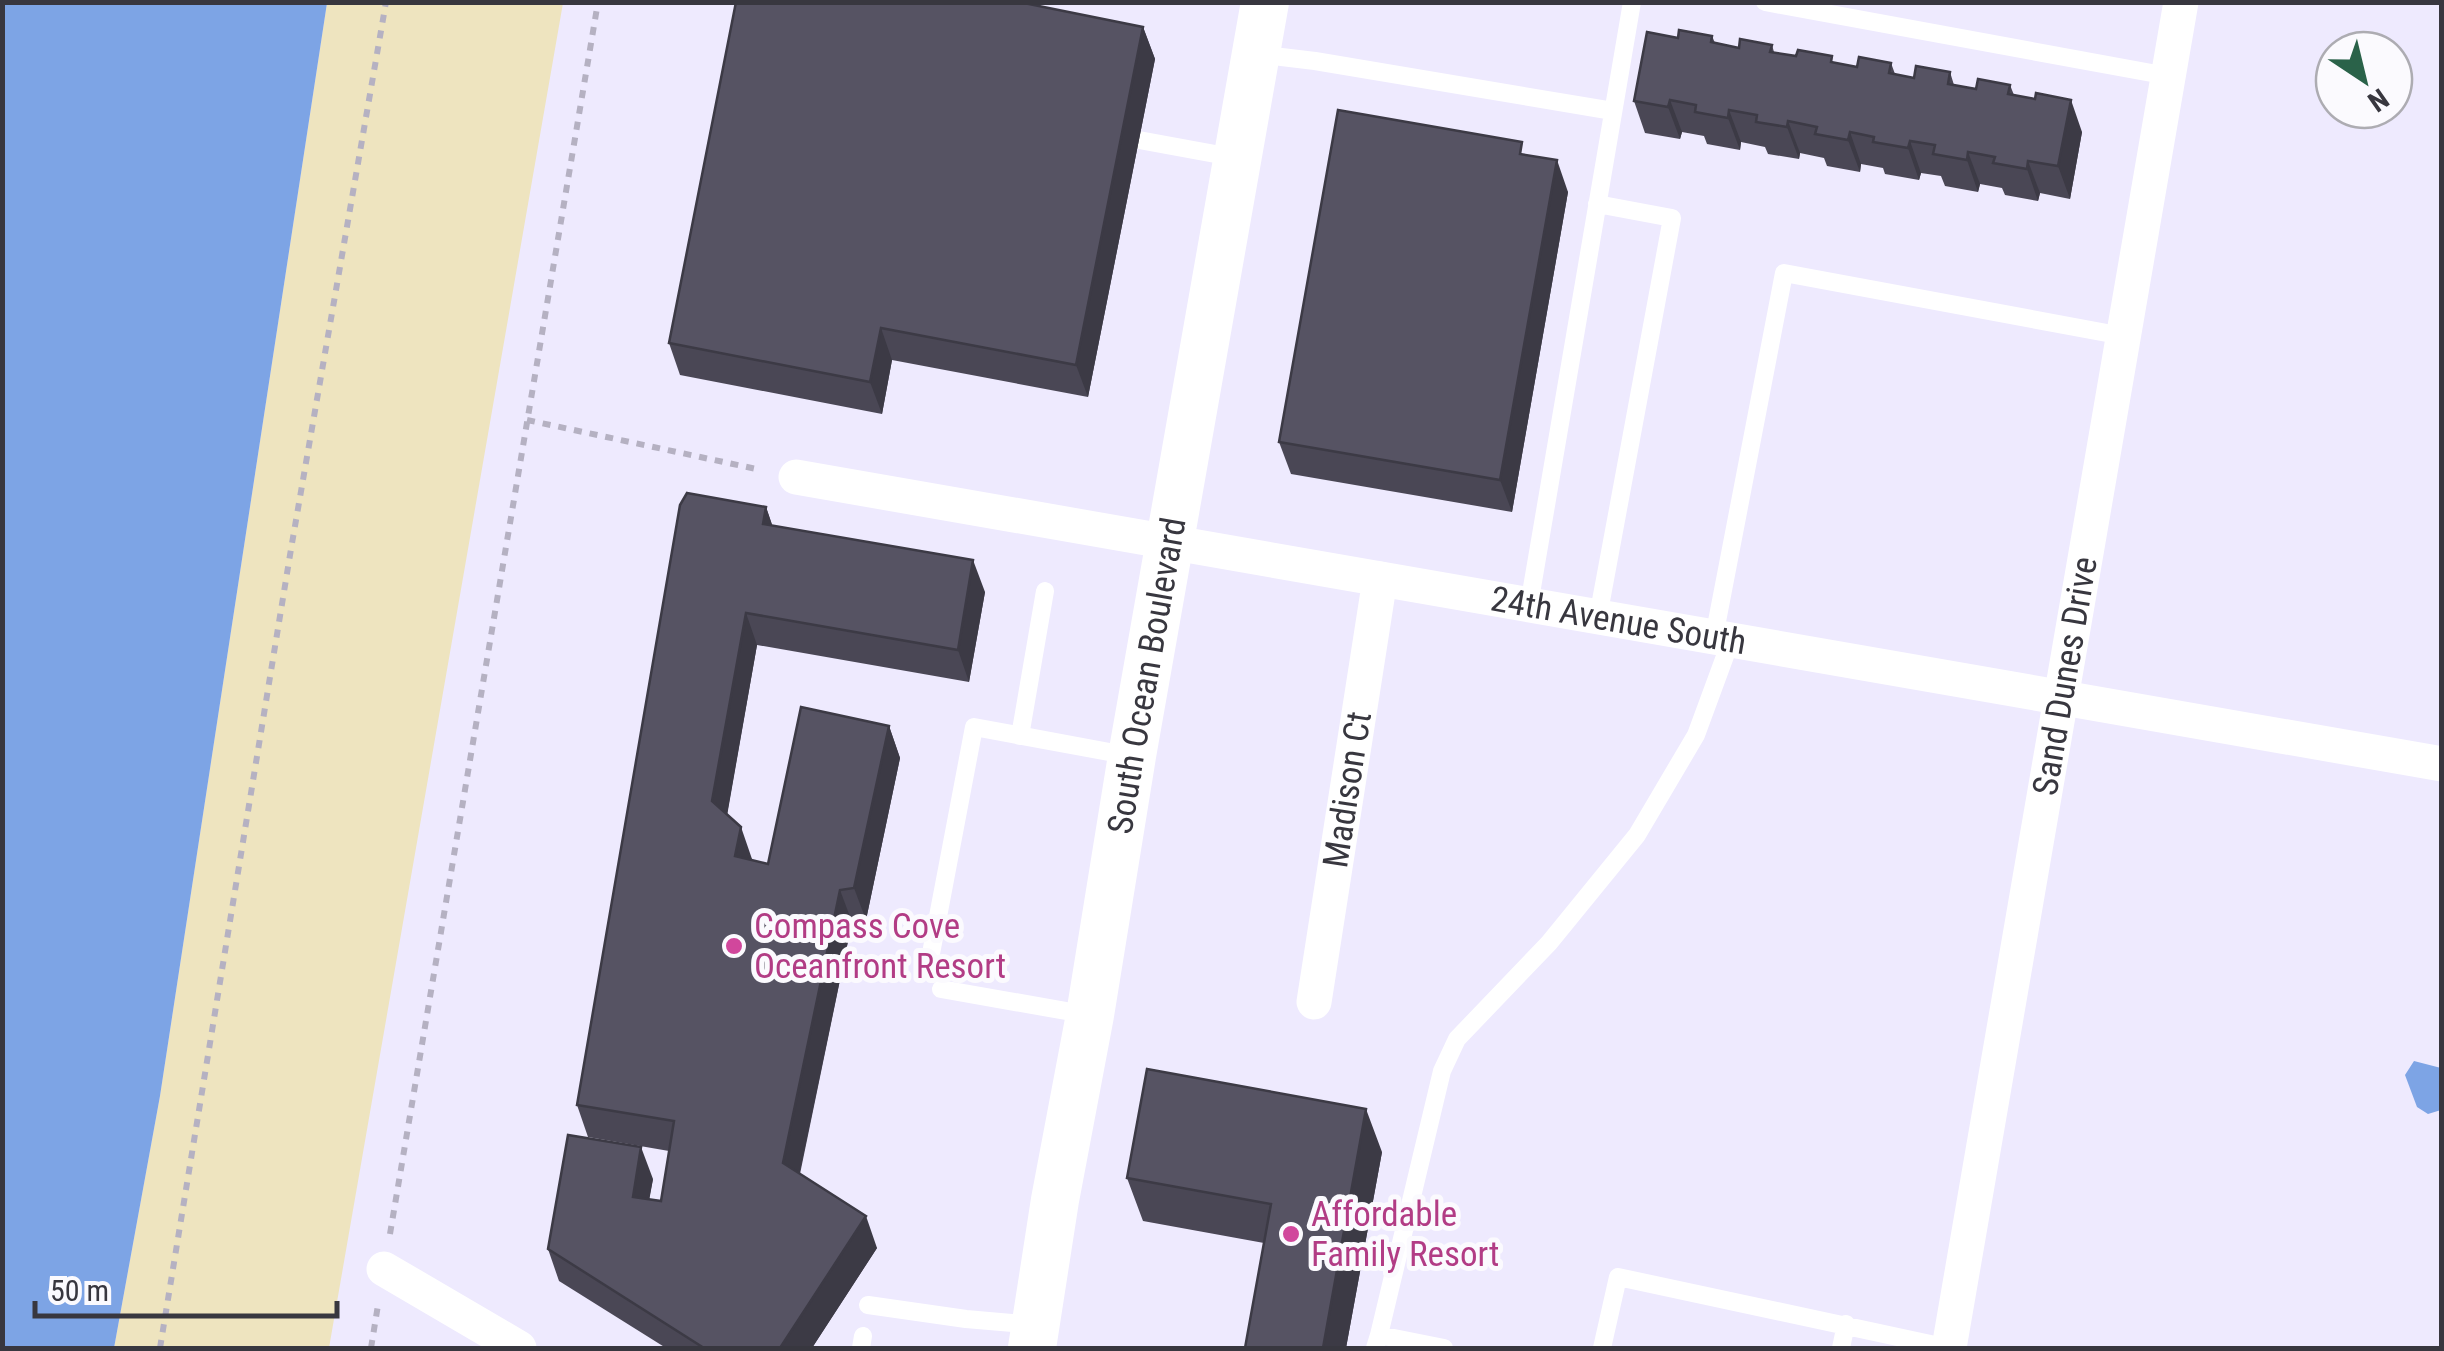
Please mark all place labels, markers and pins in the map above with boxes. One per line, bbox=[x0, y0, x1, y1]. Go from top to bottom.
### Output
place label: Compass Cove Oceanfront Resort bbox=[754, 906, 1006, 987]
marker: Compass Cove Oceanfront Resort bbox=[723, 935, 745, 957]
place label: Affordable Family Resort bbox=[1311, 1194, 1499, 1275]
marker: Affordable Family Resort bbox=[1280, 1223, 1302, 1245]

